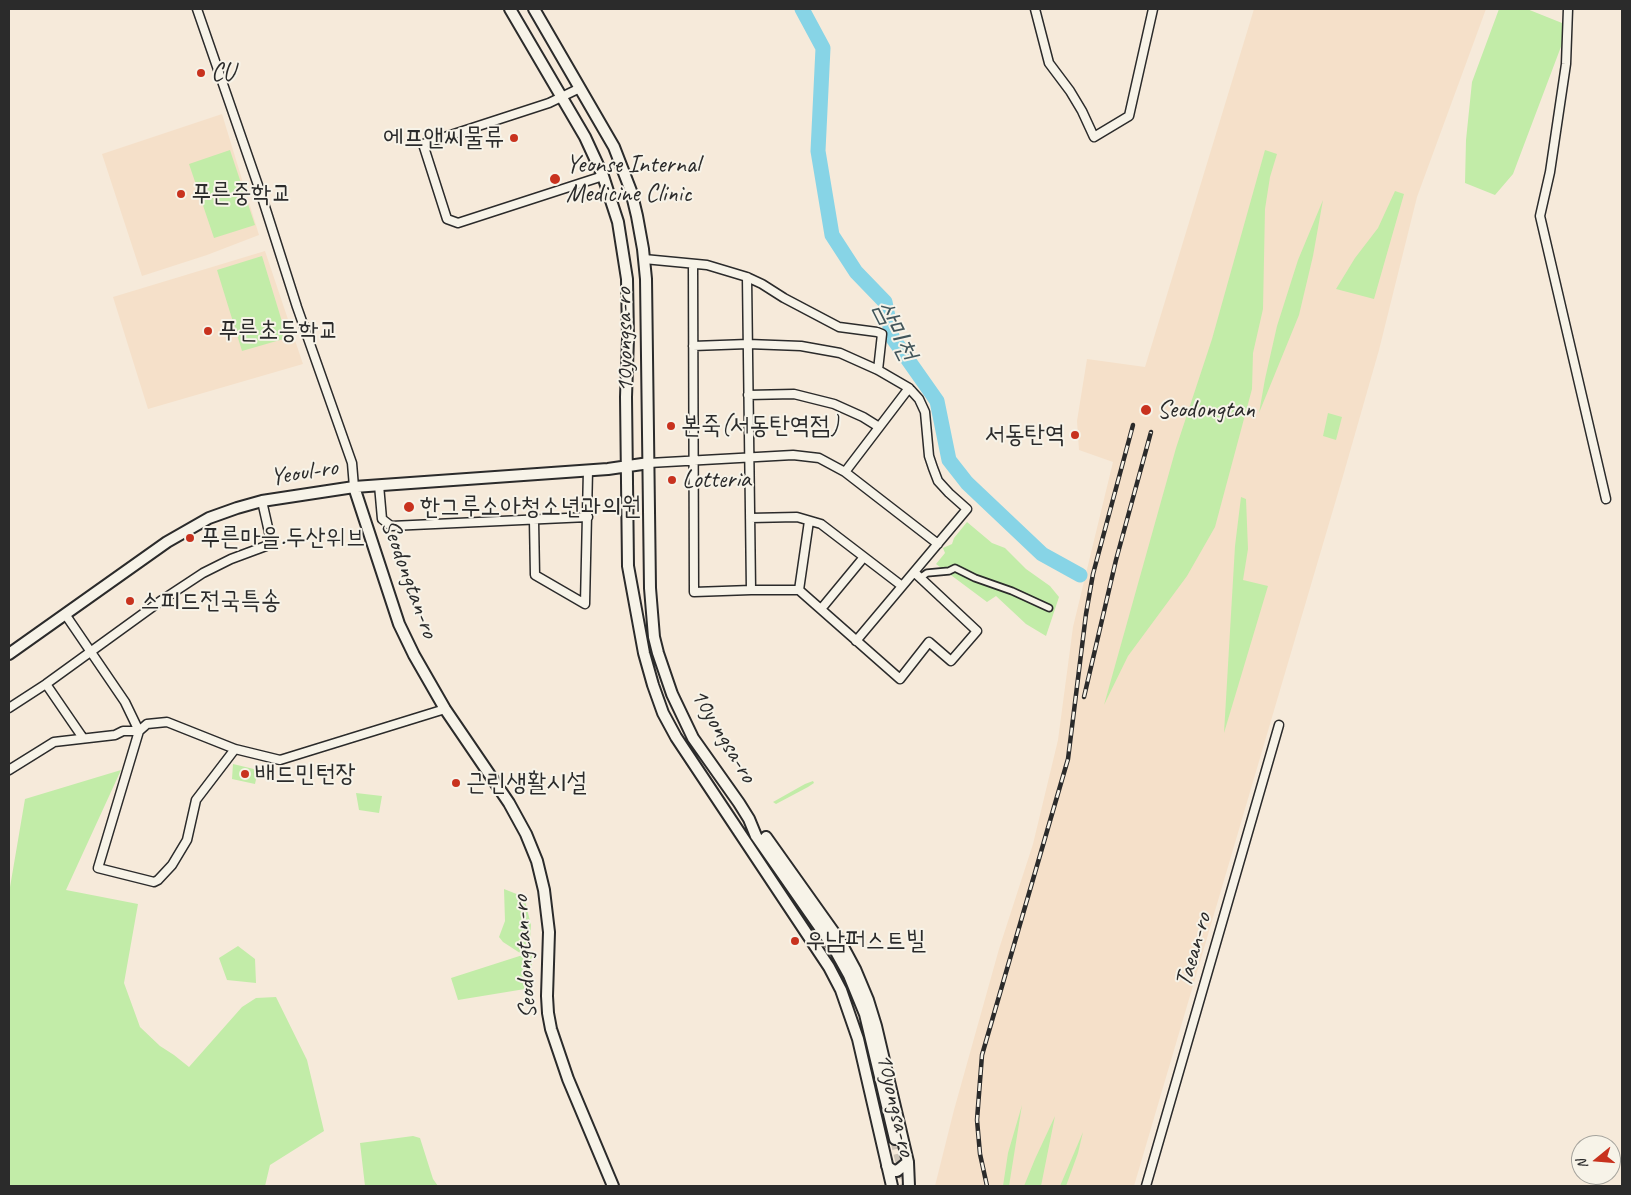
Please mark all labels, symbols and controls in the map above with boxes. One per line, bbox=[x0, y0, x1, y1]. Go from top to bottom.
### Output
place label: CU bbox=[211, 58, 235, 88]
marker: CU bbox=[195, 67, 207, 79]
place label: 에프앤씨물류 bbox=[383, 123, 504, 153]
marker: 에프앤씨물류 bbox=[508, 132, 520, 144]
place label: Yeonse Internal Medicine Clinic bbox=[566, 150, 700, 209]
marker: Yeonse Internal Medicine Clinic bbox=[548, 172, 562, 186]
place label: 푸른중학교 bbox=[191, 179, 292, 209]
marker: 푸른중학교 bbox=[175, 188, 187, 200]
street label: 10yongsa-ro bbox=[609, 287, 641, 393]
water label: 삼미천 bbox=[867, 296, 923, 366]
place label: 푸른초등학교 bbox=[218, 316, 339, 346]
marker: 푸른초등학교 bbox=[202, 325, 214, 337]
place label: Seodongtan bbox=[1157, 395, 1255, 425]
marker: Seodongtan bbox=[1139, 403, 1153, 417]
place label: 본죽(서동탄역점) bbox=[681, 411, 838, 441]
marker: 본죽(서동탄역점) bbox=[665, 420, 677, 432]
place label: 서동탄역 bbox=[985, 420, 1065, 450]
marker: 서동탄역 bbox=[1069, 429, 1081, 441]
street label: Yeoul-ro bbox=[268, 453, 340, 493]
place label: Lotteria bbox=[682, 465, 751, 495]
marker: Lotteria bbox=[666, 474, 678, 486]
place label: 한그루소아청소년과의원 bbox=[420, 492, 641, 522]
marker: 한그루소아청소년과의원 bbox=[402, 500, 416, 514]
street label: Seodongtan-ro bbox=[374, 516, 444, 642]
place label: 푸른마을.두산위브 bbox=[200, 523, 366, 553]
marker: 푸른마을.두산위브 bbox=[184, 532, 196, 544]
place label: 스피드전국특송 bbox=[140, 586, 281, 616]
marker: 스피드전국특송 bbox=[124, 595, 136, 607]
street label: 10yongsa-ro bbox=[683, 683, 763, 789]
place label: 배드민턴장 bbox=[255, 759, 356, 789]
marker: 배드민턴장 bbox=[239, 768, 251, 780]
place label: 근린생활시설 bbox=[466, 768, 587, 798]
marker: 근린생활시설 bbox=[450, 777, 462, 789]
street label: Seodongtan-ro bbox=[506, 894, 544, 1020]
street label: Taean-ro bbox=[1169, 909, 1219, 991]
place label: 우남퍼스트빌 bbox=[805, 926, 926, 956]
marker: 우남퍼스트빌 bbox=[789, 935, 801, 947]
street label: 10yongsa-ro bbox=[869, 1051, 921, 1159]
north arrow bbox=[1571, 1135, 1621, 1185]
text: N bbox=[1573, 1158, 1592, 1171]

